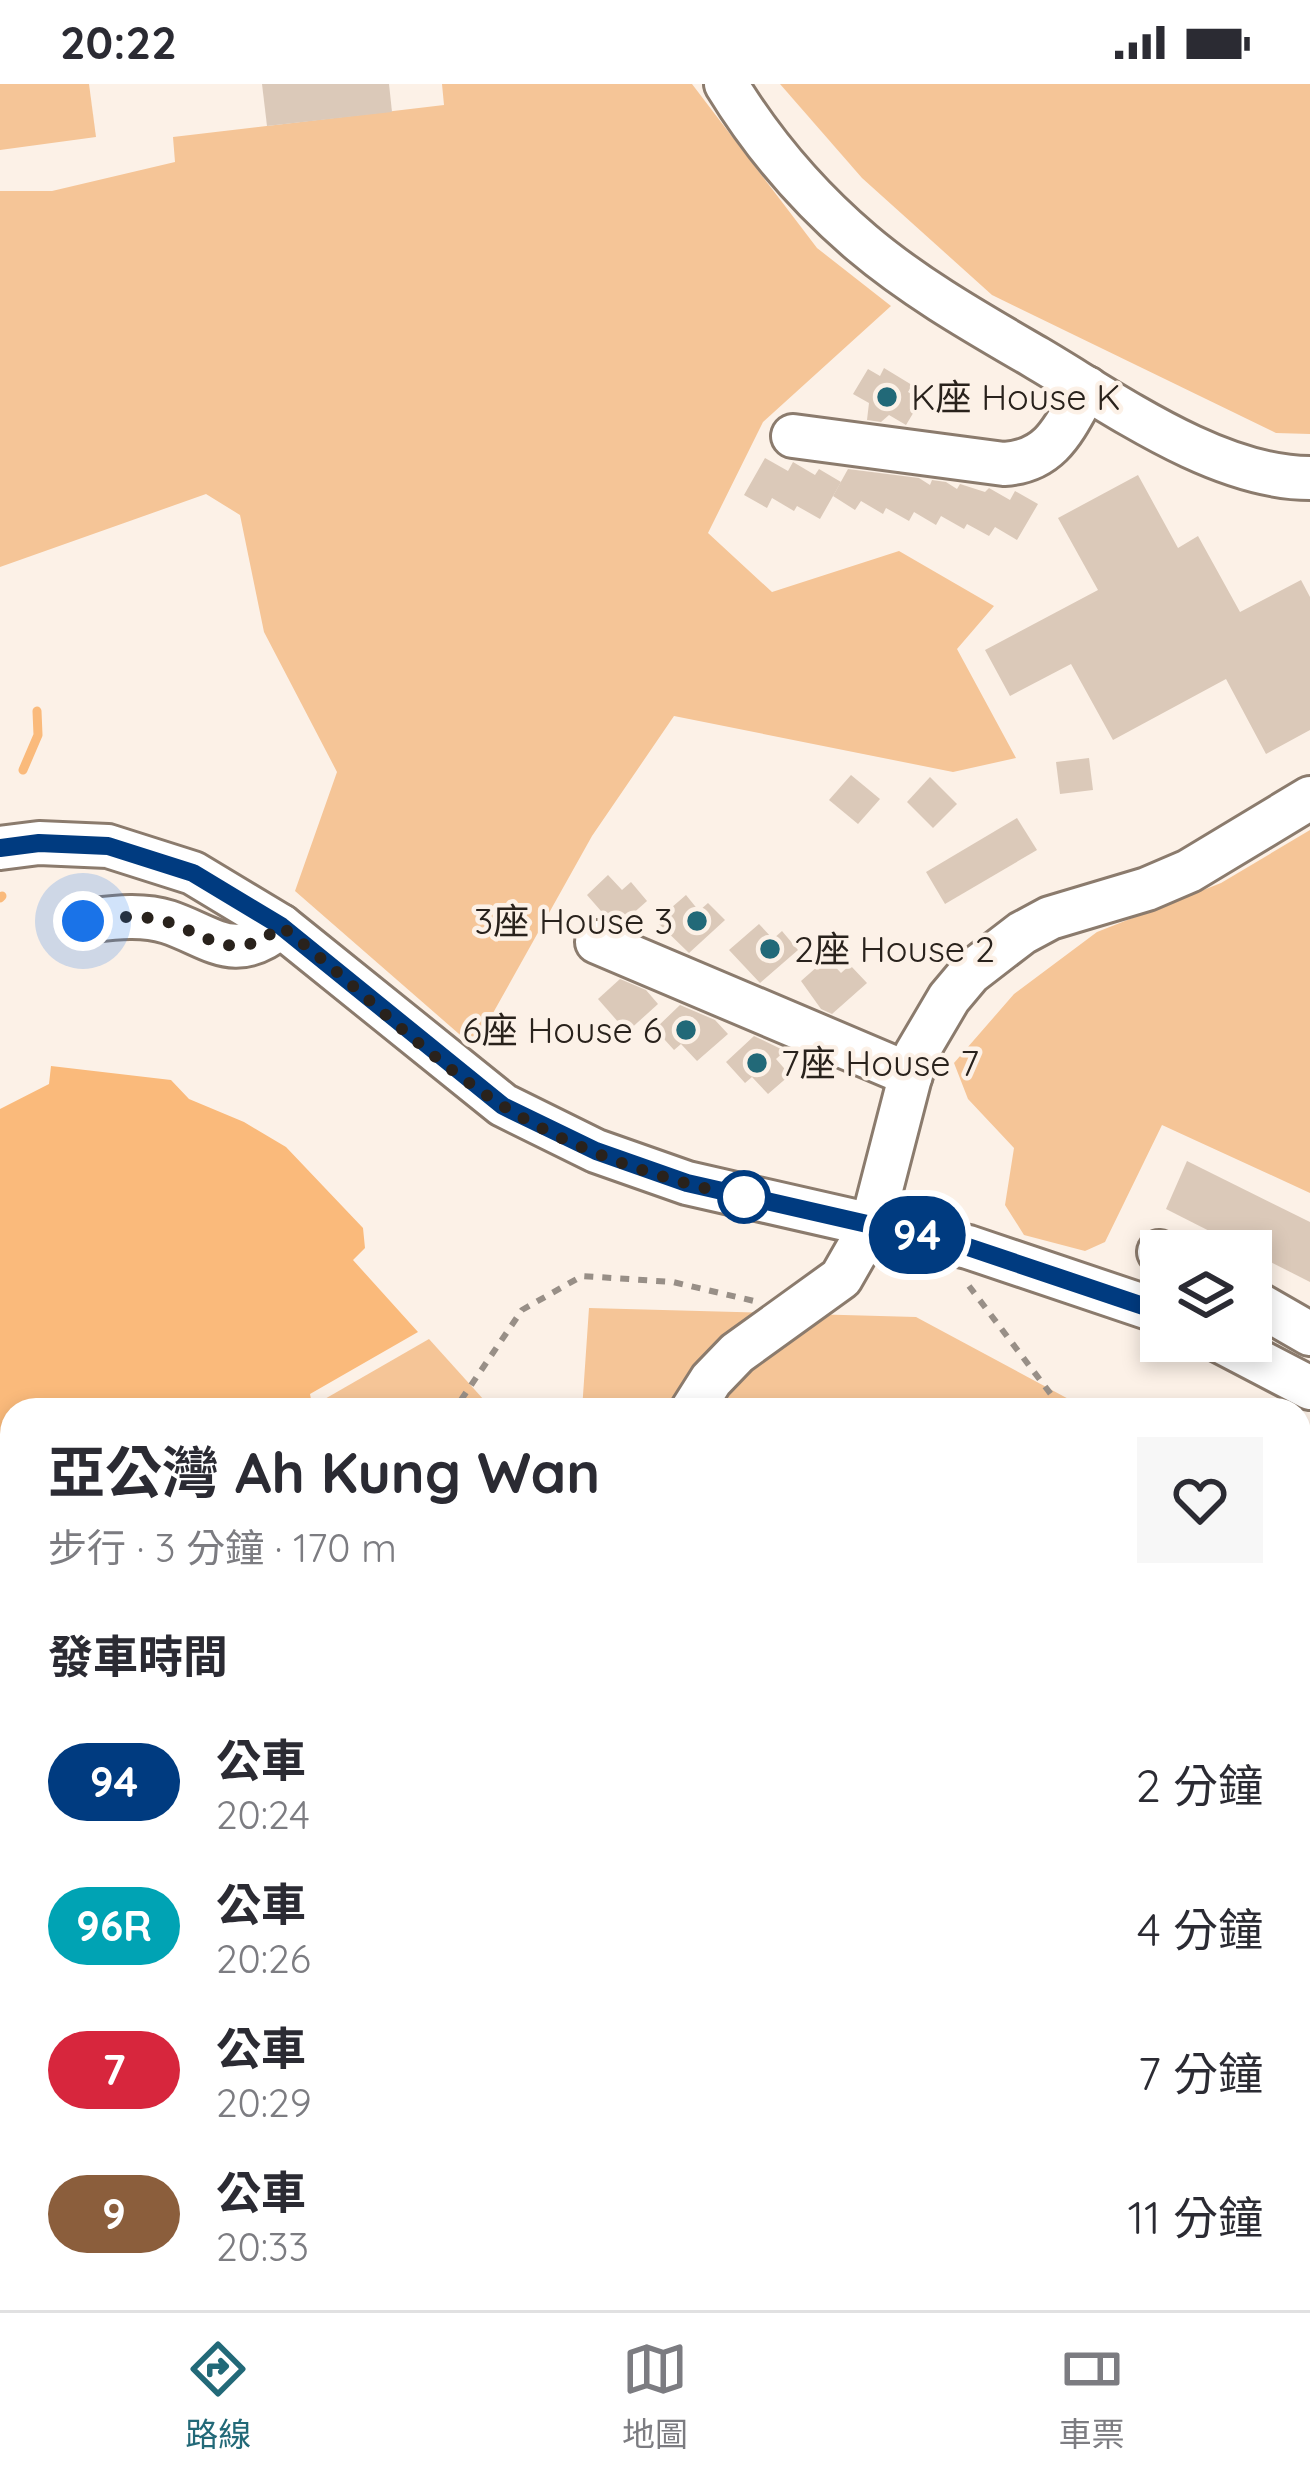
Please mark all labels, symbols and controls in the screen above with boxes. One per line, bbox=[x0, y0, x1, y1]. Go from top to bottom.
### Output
text: 20:22 bbox=[60, 14, 177, 70]
place label: K座 House K bbox=[911, 374, 1121, 419]
marker: K座 House K bbox=[874, 384, 900, 410]
your location bbox=[53, 891, 113, 951]
place label: 3座 House 3 bbox=[474, 898, 673, 943]
marker: 3座 House 3 bbox=[684, 908, 710, 934]
place label: 2座 House 2 bbox=[794, 926, 995, 971]
marker: 2座 House 2 bbox=[757, 936, 783, 962]
place label: 6座 House 6 bbox=[462, 1007, 662, 1052]
marker: 6座 House 6 bbox=[673, 1017, 699, 1043]
place label: 7座 House 7 bbox=[781, 1040, 979, 1085]
marker: 7座 House 7 bbox=[744, 1050, 770, 1076]
unlabelled marker bbox=[719, 1172, 769, 1222]
line badge: 94 bbox=[863, 1196, 971, 1274]
text: 94 bbox=[893, 1208, 941, 1261]
map controls bbox=[1140, 1230, 1272, 1362]
button: layers bbox=[1140, 1230, 1272, 1362]
text: 亞公灣 Ah Kung Wan bbox=[48, 1436, 600, 1507]
button: heart bbox=[1137, 1437, 1263, 1563]
text: 步行 · 3 分鐘 · 170 m bbox=[48, 1523, 397, 1572]
text: 發車時間 bbox=[48, 1628, 228, 1684]
text: 公車 bbox=[216, 1732, 306, 1788]
text: 94 bbox=[90, 1755, 138, 1808]
text: 2 分鐘 bbox=[1136, 1757, 1263, 1813]
text: 20:24 bbox=[216, 1790, 310, 1839]
text: 公車 bbox=[216, 1876, 306, 1932]
text: 96R bbox=[76, 1899, 152, 1952]
text: 4 分鐘 bbox=[1137, 1901, 1263, 1957]
text: 20:26 bbox=[216, 1934, 311, 1983]
text: 公車 bbox=[216, 2020, 306, 2076]
text: 7 bbox=[102, 2043, 126, 2096]
text: 7 分鐘 bbox=[1138, 2045, 1263, 2101]
text: 20:29 bbox=[216, 2078, 311, 2127]
text: 公車 bbox=[216, 2164, 306, 2220]
text: 9 bbox=[102, 2187, 126, 2240]
text: 11 分鐘 bbox=[1127, 2189, 1263, 2245]
text: 20:33 bbox=[216, 2222, 309, 2271]
tab: 路線 bbox=[185, 2336, 251, 2456]
tab: 地圖 bbox=[622, 2336, 688, 2456]
tab: 車票 bbox=[1059, 2336, 1125, 2456]

